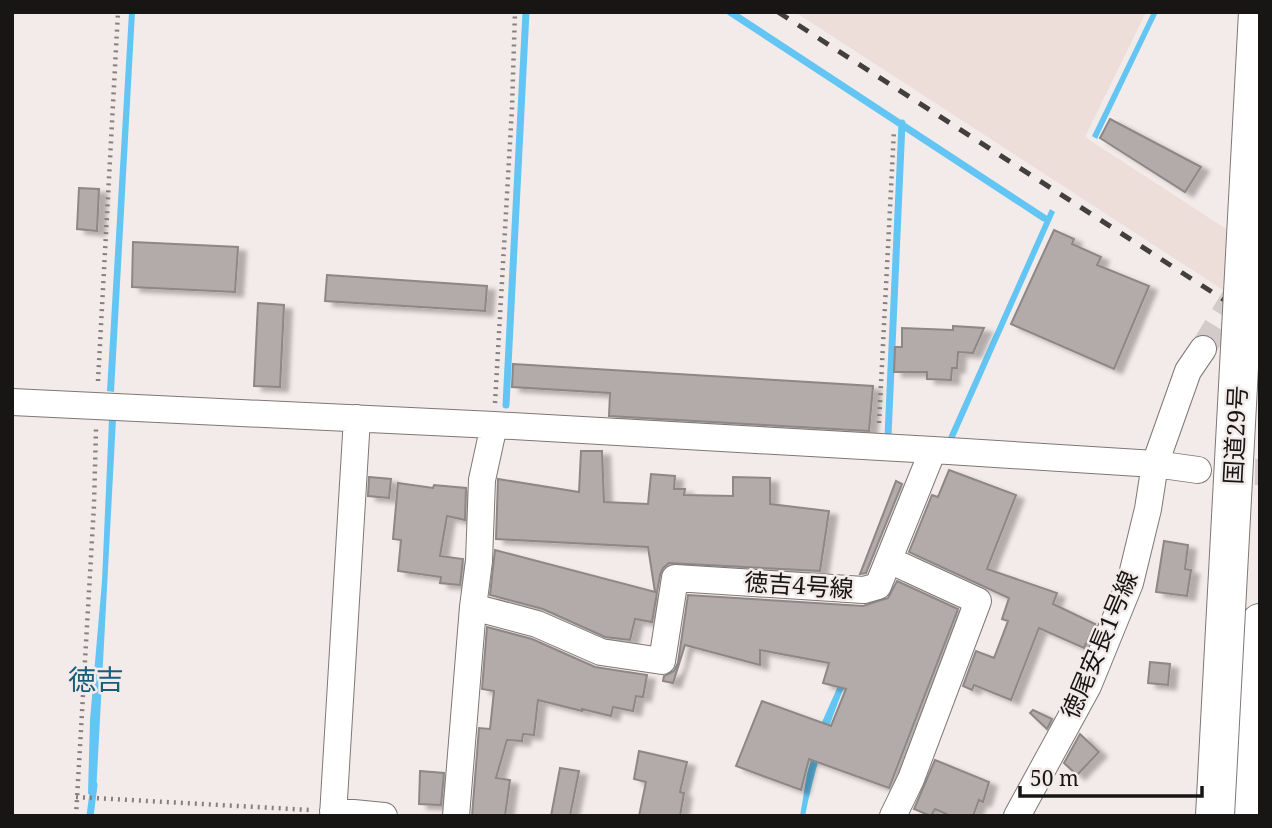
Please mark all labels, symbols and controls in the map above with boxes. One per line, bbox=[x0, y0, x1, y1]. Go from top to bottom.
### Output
street label: 国道29号 bbox=[1215, 385, 1254, 485]
street label: 徳吉4号線 bbox=[743, 564, 855, 605]
street label: 徳尾安長1号線 bbox=[1053, 566, 1145, 723]
district label: 徳吉 bbox=[68, 660, 124, 698]
scale bar bbox=[1020, 754, 1202, 798]
text: 50 m bbox=[1030, 764, 1079, 792]

